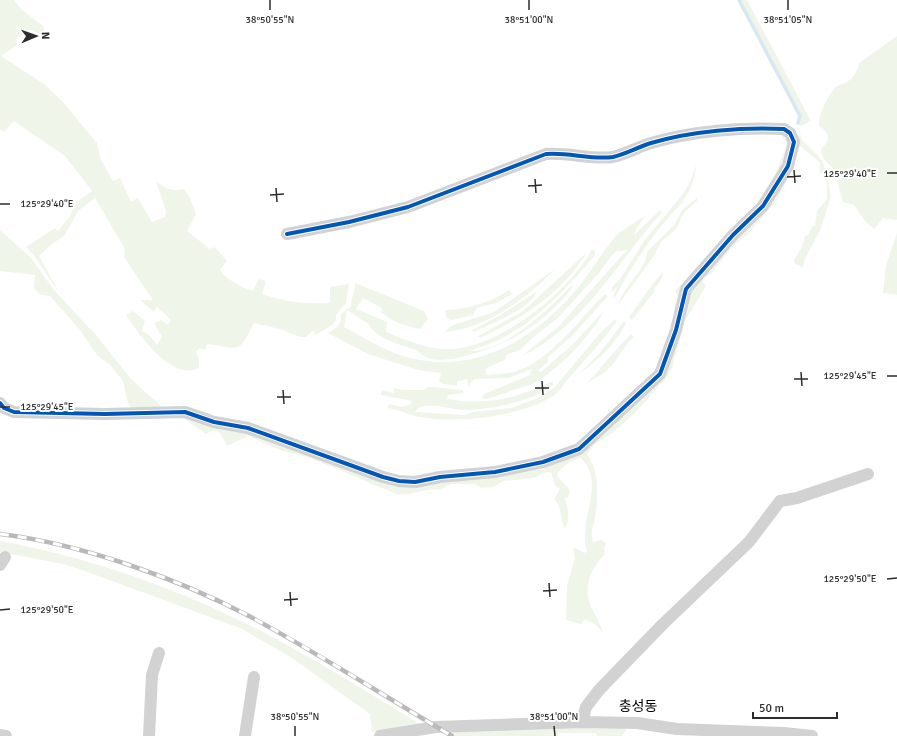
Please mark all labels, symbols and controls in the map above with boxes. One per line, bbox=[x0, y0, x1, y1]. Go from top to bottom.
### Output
text: 38°50'55"N bbox=[246, 14, 294, 26]
text: 38°51'00"N bbox=[505, 14, 553, 26]
text: 38°51'05"N bbox=[764, 14, 812, 26]
north arrow bbox=[16, 16, 56, 56]
text: N bbox=[39, 32, 52, 40]
text: 125°29'40"E bbox=[823, 168, 877, 180]
text: 125°29'40"E bbox=[20, 198, 74, 210]
text: 125°29'45"E bbox=[823, 370, 877, 382]
text: 125°29'45"E bbox=[20, 401, 74, 413]
text: 125°29'50"E bbox=[823, 573, 877, 585]
text: 125°29'50"E bbox=[20, 604, 74, 616]
scale bar bbox=[753, 694, 837, 720]
district label: 충성동 bbox=[619, 698, 657, 715]
text: 50 m bbox=[759, 701, 784, 716]
text: 38°50'55"N bbox=[271, 711, 319, 723]
text: 38°51'00"N bbox=[530, 711, 578, 723]

